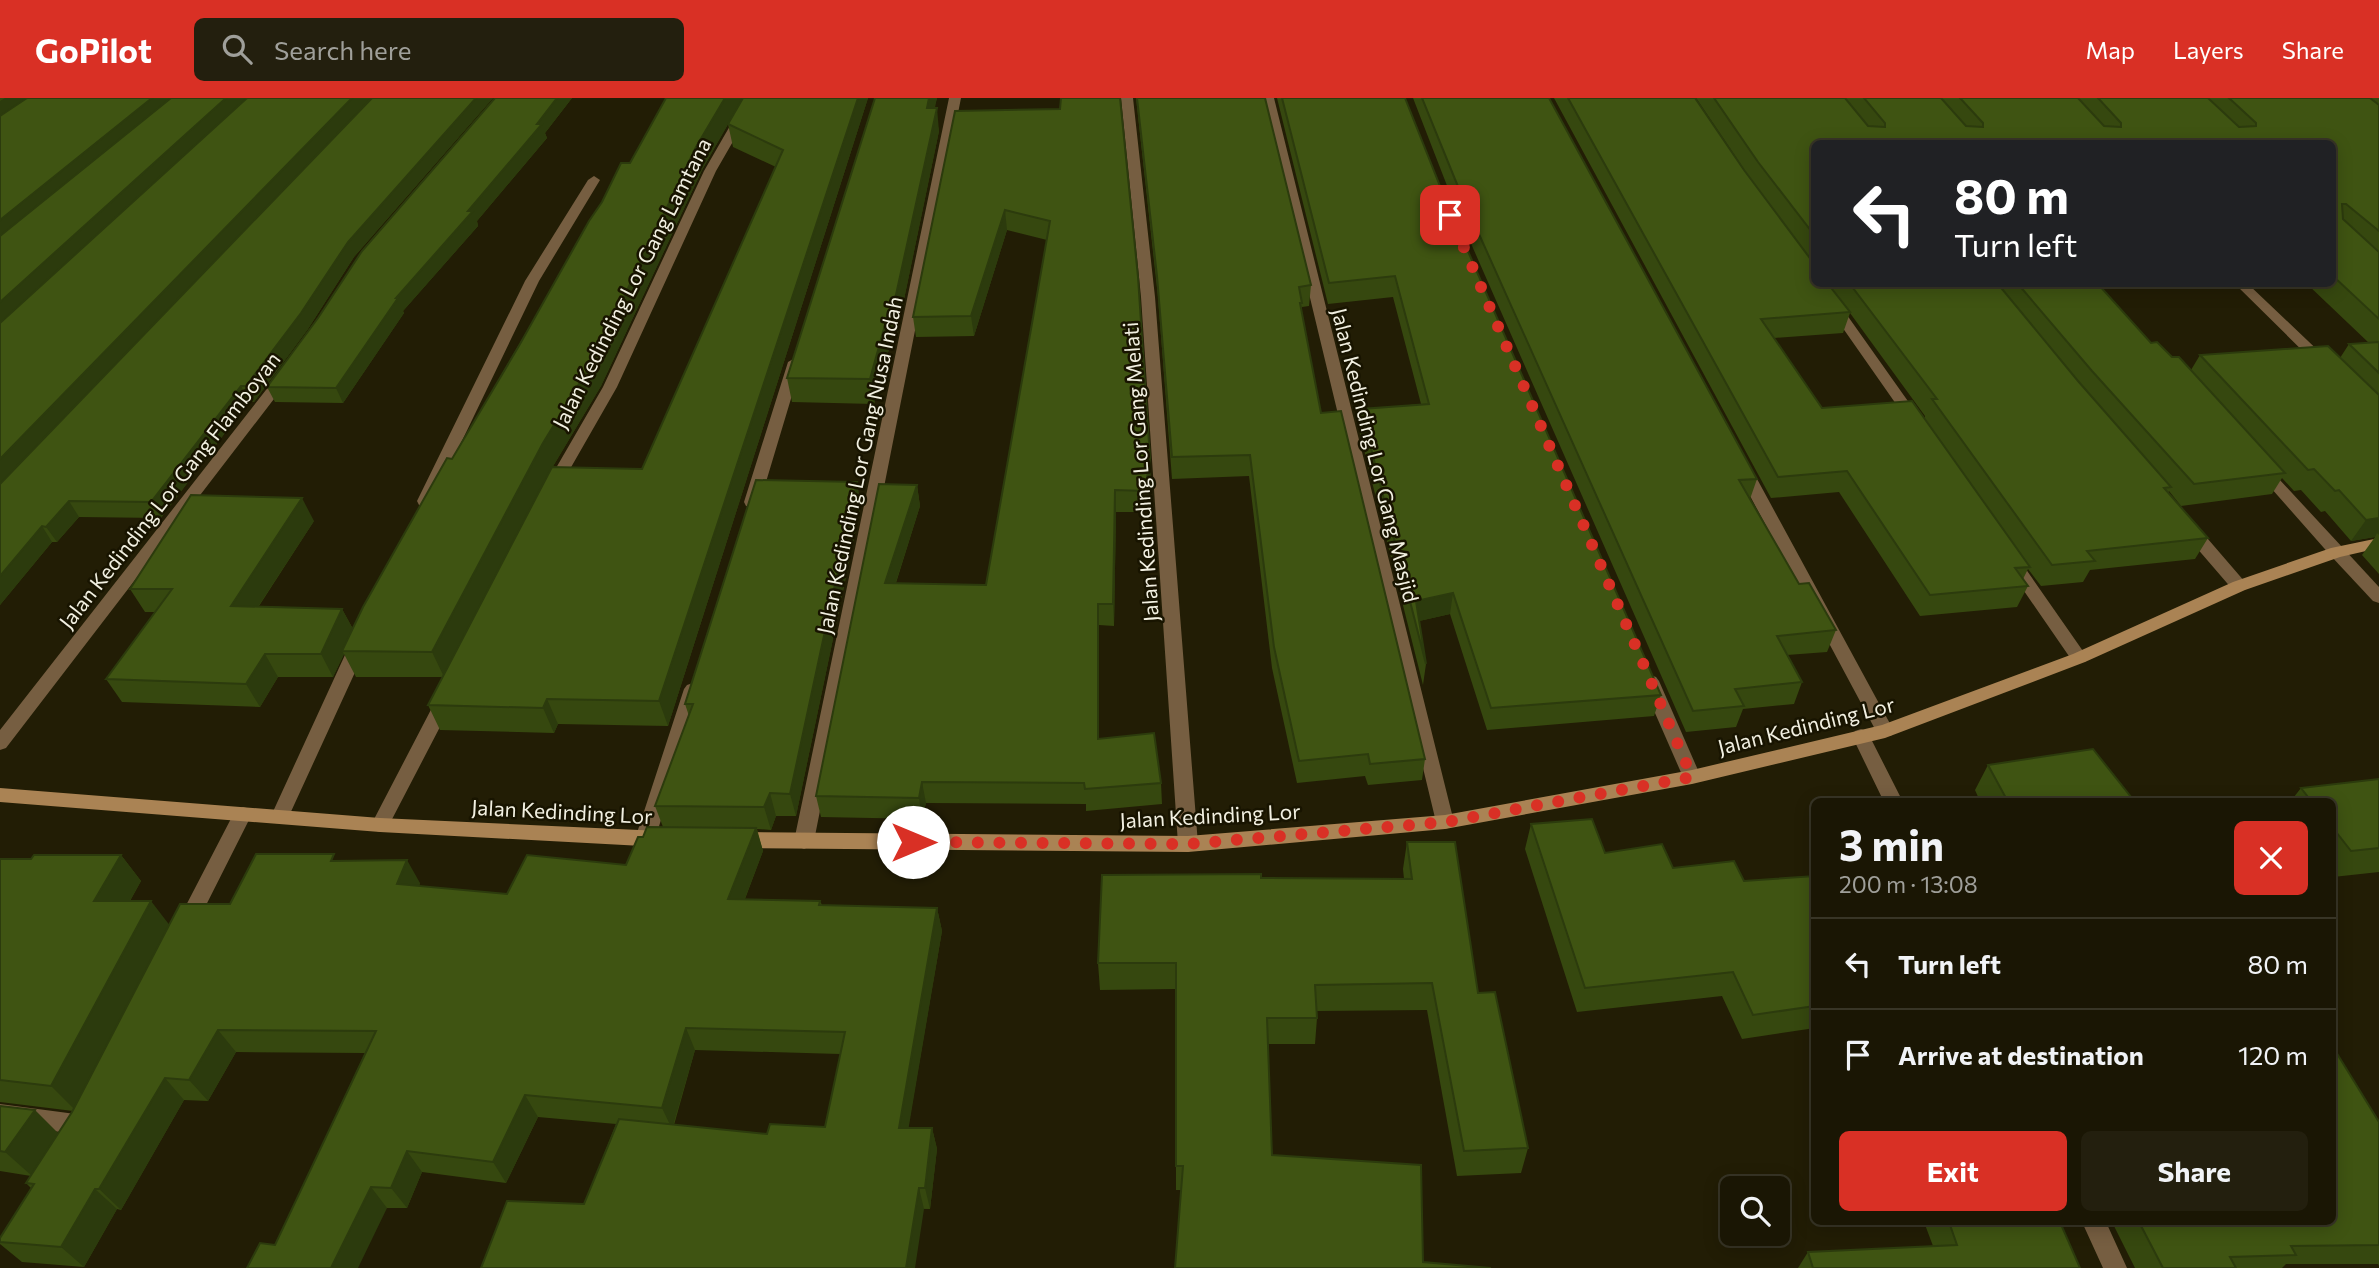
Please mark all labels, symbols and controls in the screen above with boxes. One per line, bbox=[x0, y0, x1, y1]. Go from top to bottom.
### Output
search box bbox=[194, 18, 684, 81]
text: GoPilot bbox=[35, 29, 152, 70]
icon: search bbox=[218, 30, 256, 68]
text: Search here bbox=[274, 34, 411, 65]
text: Map bbox=[2086, 35, 2135, 64]
text: Layers bbox=[2173, 35, 2244, 64]
text: Share bbox=[2282, 35, 2344, 64]
street label: Jalan Kedinding Lor Gang Lamtana bbox=[547, 133, 715, 433]
text: 80 m bbox=[1954, 164, 2069, 224]
icon: left bbox=[1839, 168, 1930, 259]
pin bbox=[1420, 185, 1480, 245]
icon: arrive bbox=[1431, 196, 1469, 234]
text: Turn left bbox=[1954, 224, 2078, 264]
street label: Jalan Kedinding Lor Gang Nusa Indah bbox=[811, 294, 907, 636]
street label: Jalan Kedinding Lor Gang Masjid bbox=[1327, 305, 1425, 605]
street label: Jalan Kedinding Lor Gang Melati bbox=[1117, 321, 1163, 623]
street label: Jalan Kedinding Lor Gang Flamboyan bbox=[53, 347, 285, 633]
street label: Jalan Kedinding Lor bbox=[1715, 691, 1897, 759]
street label: Jalan Kedinding Lor bbox=[471, 794, 653, 828]
street label: Jalan Kedinding Lor bbox=[1119, 798, 1301, 832]
position arrow bbox=[876, 805, 950, 879]
text: 3 min bbox=[1839, 818, 1944, 870]
button: close bbox=[2234, 821, 2308, 895]
text: 200 m · 13:08 bbox=[1839, 870, 1978, 898]
icon: left bbox=[1839, 945, 1877, 983]
text: Turn left bbox=[1898, 948, 2001, 979]
text: 80 m bbox=[2248, 948, 2308, 979]
icon: arrive bbox=[1839, 1036, 1877, 1074]
text: Arrive at destination bbox=[1898, 1039, 2144, 1070]
text: 120 m bbox=[2238, 1039, 2308, 1070]
button: Exit bbox=[1839, 1131, 2067, 1211]
button: Share bbox=[2081, 1131, 2308, 1211]
map controls bbox=[1720, 1176, 1790, 1246]
button: search bbox=[1720, 1176, 1790, 1246]

